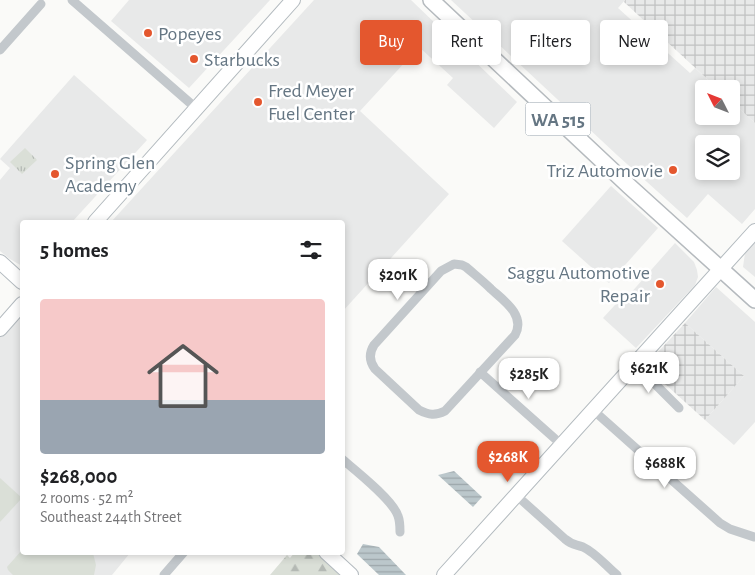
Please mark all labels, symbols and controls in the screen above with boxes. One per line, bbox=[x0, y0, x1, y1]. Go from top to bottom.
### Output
chip: Buy bbox=[360, 20, 422, 65]
chip: Rent bbox=[432, 20, 501, 65]
chip: Filters bbox=[511, 20, 590, 65]
chip: New bbox=[600, 20, 668, 65]
place label: Popeyes bbox=[158, 24, 222, 44]
marker: Popeyes bbox=[142, 27, 154, 39]
place label: Starbucks bbox=[204, 50, 280, 70]
marker: Starbucks bbox=[188, 53, 200, 65]
north arrow bbox=[695, 80, 740, 125]
map controls bbox=[695, 80, 740, 180]
place label: Fred Meyer Fuel Center bbox=[268, 81, 355, 124]
marker: Fred Meyer Fuel Center bbox=[252, 96, 264, 108]
road number: WA 515 bbox=[526, 102, 590, 136]
button: layers bbox=[695, 135, 740, 180]
place label: Spring Glen Academy bbox=[65, 153, 155, 196]
place label: Triz Automovie bbox=[547, 161, 663, 181]
marker: Triz Automovie bbox=[667, 164, 679, 176]
marker: Spring Glen Academy bbox=[49, 168, 61, 180]
icon: filters bbox=[297, 236, 325, 264]
text: 5 homes bbox=[40, 240, 109, 261]
pin: $201K bbox=[363, 258, 433, 301]
place label: Saggu Automotive Repair bbox=[507, 263, 651, 306]
text: $201K bbox=[379, 267, 417, 283]
marker: Saggu Automotive Repair bbox=[654, 278, 666, 290]
icon: home bbox=[138, 331, 228, 421]
pin: $621K bbox=[614, 352, 684, 394]
pin: $285K bbox=[494, 358, 564, 400]
text: $621K bbox=[630, 360, 668, 376]
text: $285K bbox=[510, 366, 548, 382]
pin: $268K bbox=[473, 440, 543, 483]
pin: $688K bbox=[630, 446, 700, 489]
text: $268K bbox=[488, 449, 528, 465]
text: $688K bbox=[645, 455, 685, 471]
text: $268,000 bbox=[40, 466, 117, 487]
text: 2 rooms · 52 m² bbox=[40, 490, 133, 506]
text: Southeast 244th Street bbox=[40, 509, 182, 525]

